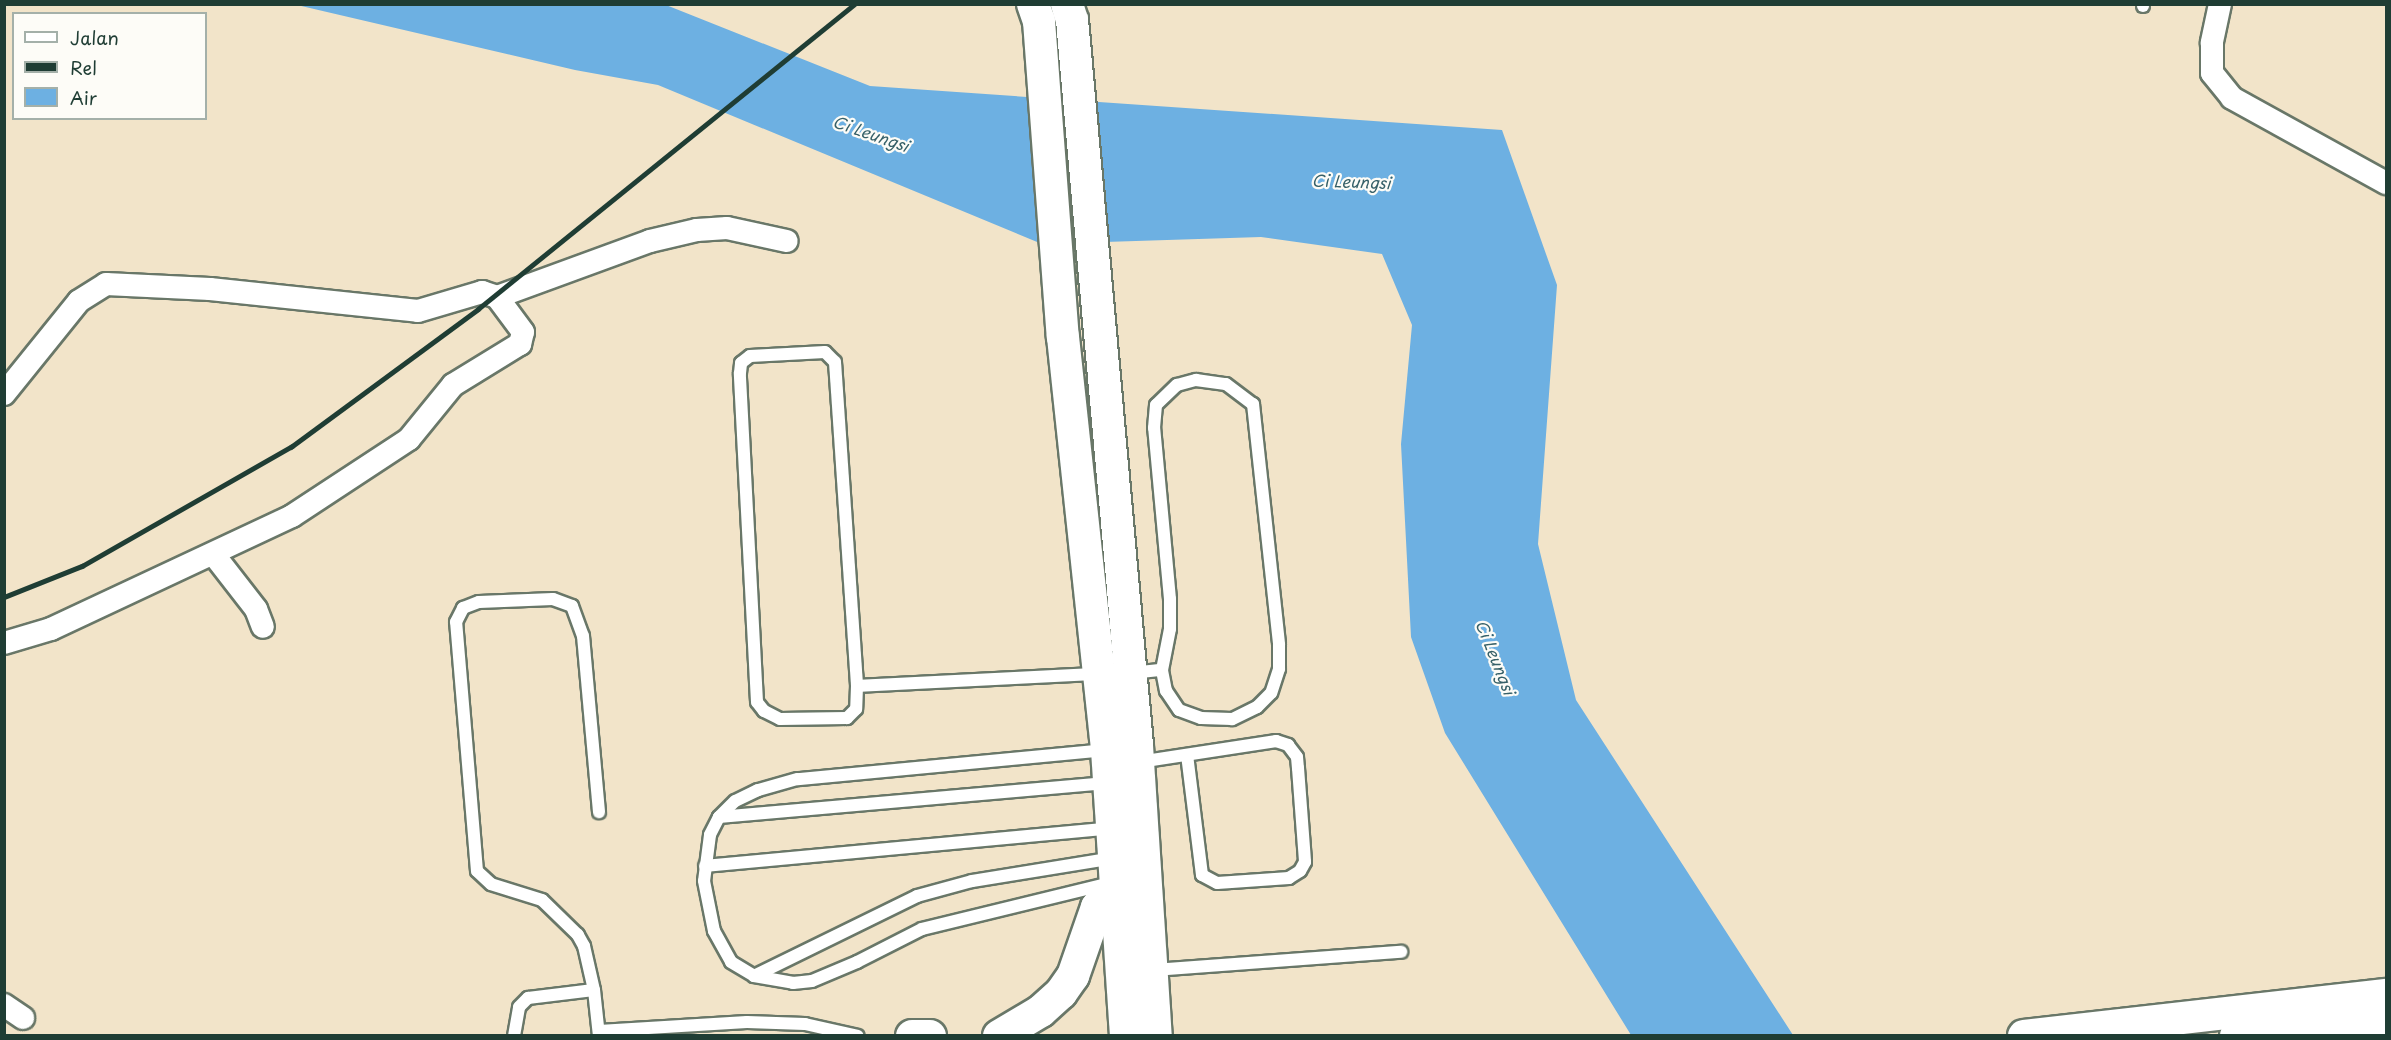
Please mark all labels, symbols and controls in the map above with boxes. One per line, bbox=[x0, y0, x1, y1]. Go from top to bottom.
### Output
legend bbox=[12, 12, 207, 120]
text: Jalan bbox=[70, 24, 119, 51]
text: Rel bbox=[70, 54, 97, 81]
text: Air bbox=[70, 84, 97, 111]
water label: Ci Leungsi bbox=[831, 111, 911, 155]
water label: Ci Leungsi bbox=[1311, 170, 1391, 192]
water label: Ci Leungsi bbox=[1472, 617, 1520, 697]

